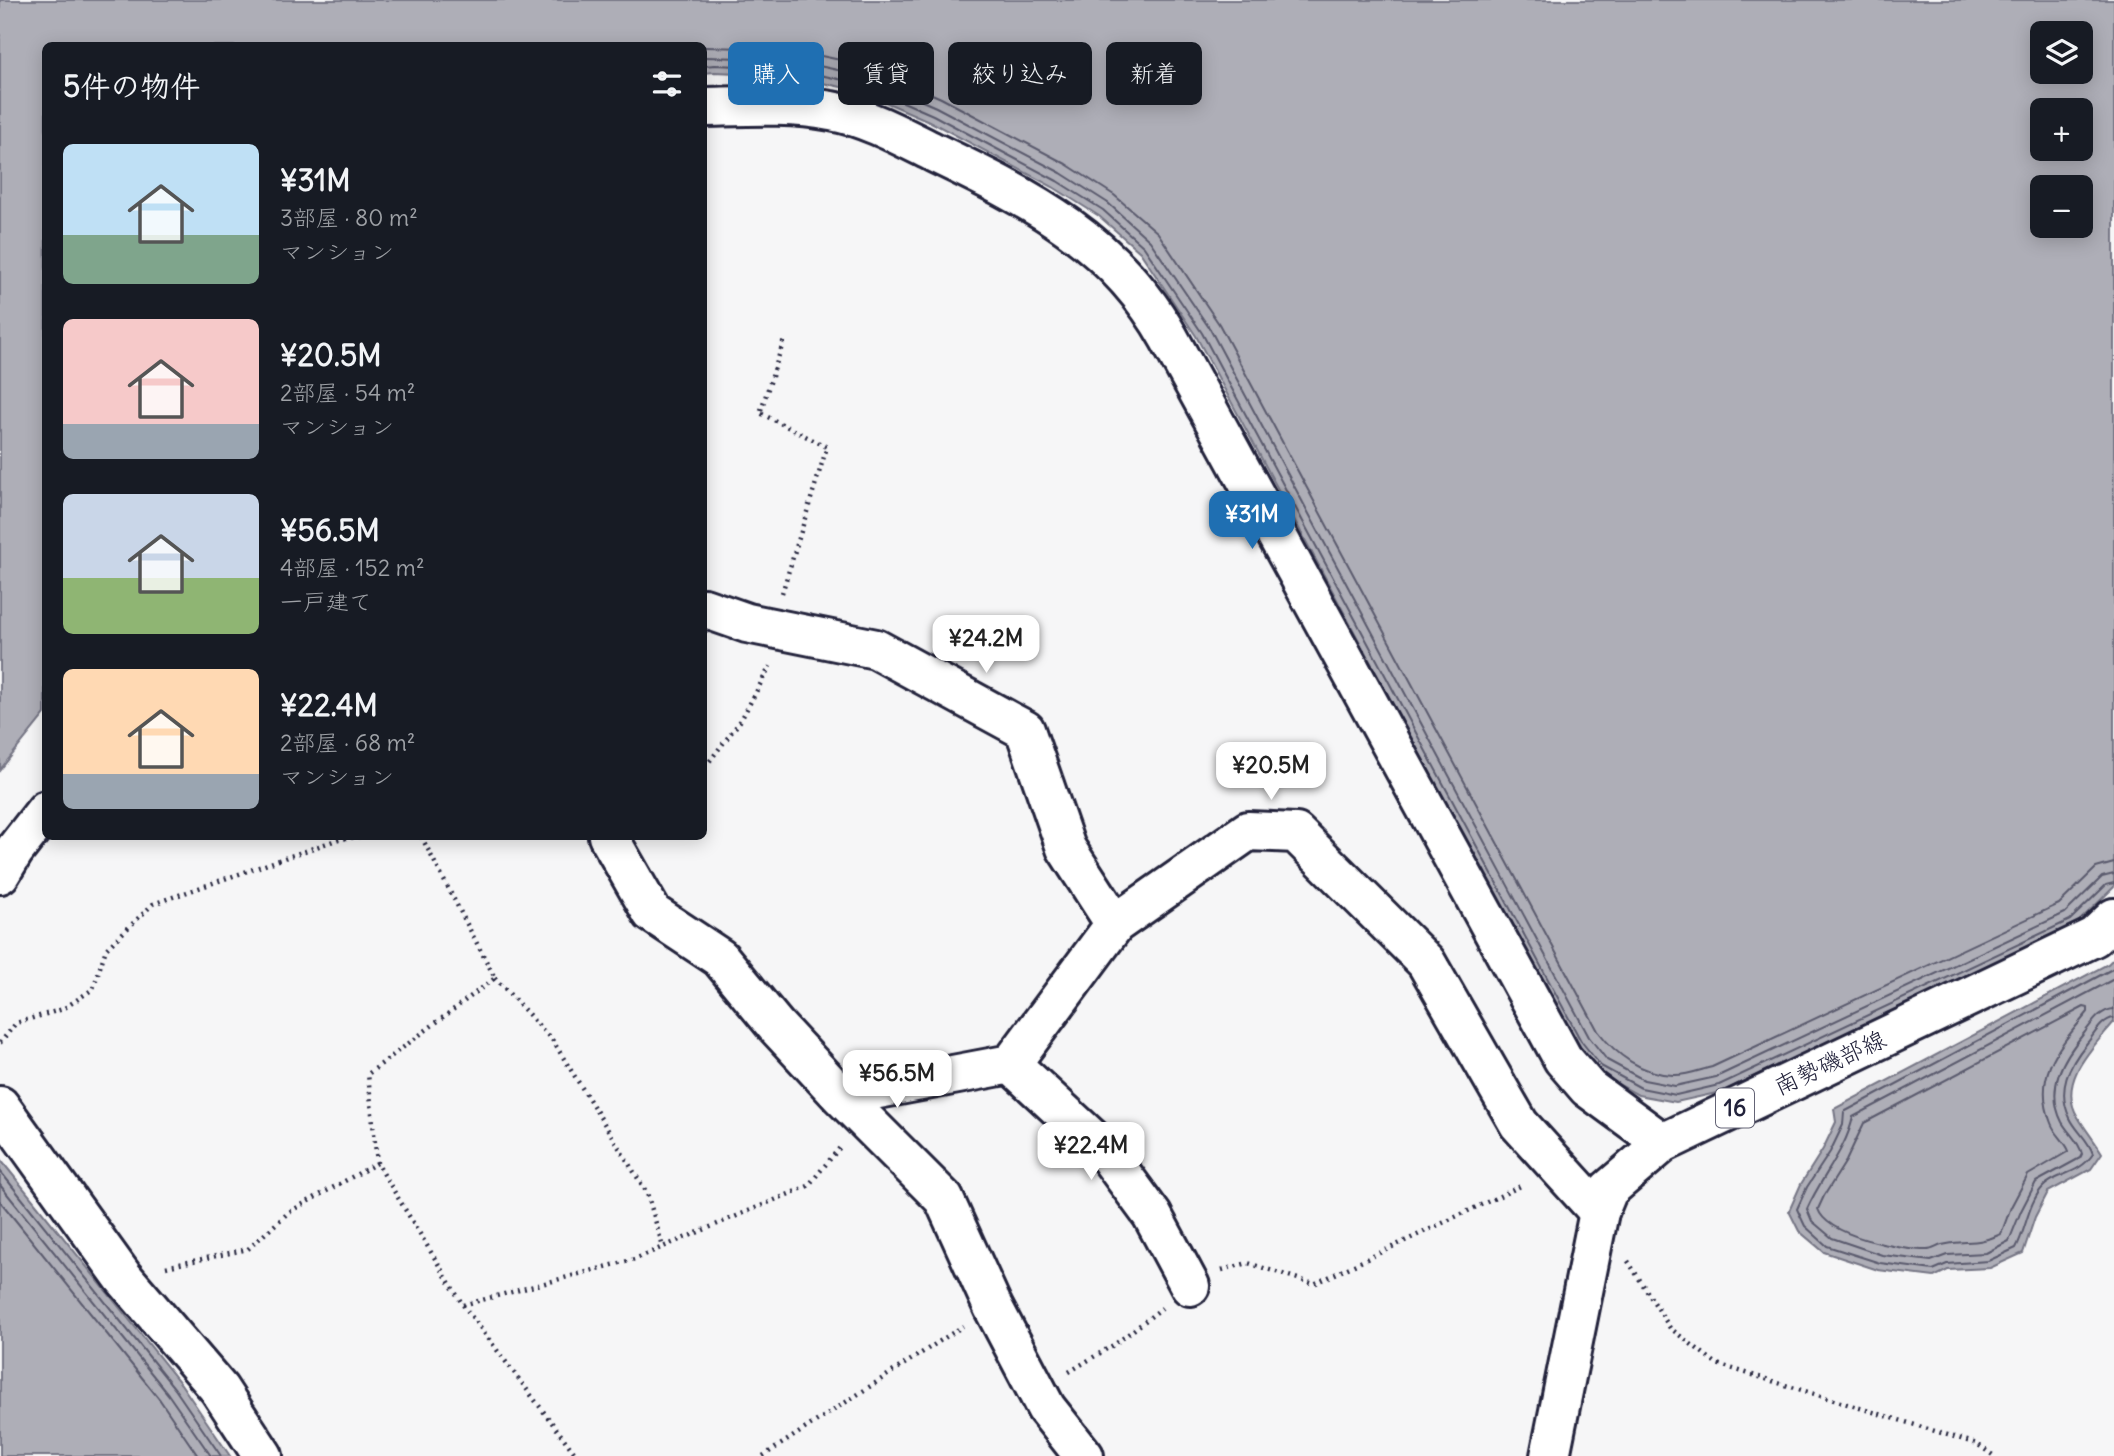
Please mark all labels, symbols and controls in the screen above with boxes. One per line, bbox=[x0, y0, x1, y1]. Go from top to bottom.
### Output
map controls bbox=[2030, 21, 2093, 238]
button: layers bbox=[2030, 21, 2093, 84]
chip: 購入 bbox=[728, 42, 824, 105]
chip: 賃貸 bbox=[838, 42, 934, 105]
chip: 絞り込み bbox=[948, 42, 1092, 105]
chip: 新着 bbox=[1106, 42, 1202, 105]
icon: filters bbox=[648, 65, 686, 103]
text: 5件の物件 bbox=[63, 67, 200, 105]
button: + bbox=[2030, 98, 2093, 161]
text: ¥31M bbox=[280, 161, 351, 199]
icon: home bbox=[119, 172, 203, 256]
button: − bbox=[2030, 175, 2093, 238]
text: 3部屋 · 80 m² bbox=[280, 203, 418, 232]
text: マンション bbox=[280, 237, 394, 266]
text: ¥20.5M bbox=[280, 336, 382, 374]
icon: home bbox=[119, 347, 203, 431]
text: 2部屋 · 54 m² bbox=[280, 378, 415, 407]
text: マンション bbox=[280, 412, 394, 441]
pin: ¥31M bbox=[1211, 491, 1293, 551]
text: ¥31M bbox=[1225, 499, 1279, 528]
text: ¥56.5M bbox=[280, 511, 380, 549]
icon: home bbox=[119, 522, 203, 606]
text: 4部屋 · 152 m² bbox=[280, 553, 425, 582]
text: 一戸建て bbox=[280, 587, 372, 616]
pin: ¥24.2M bbox=[929, 616, 1043, 675]
text: ¥24.2M bbox=[948, 623, 1024, 652]
text: ¥22.4M bbox=[280, 686, 378, 724]
icon: home bbox=[119, 697, 203, 781]
text: 2部屋 · 68 m² bbox=[280, 728, 415, 757]
pin: ¥20.5M bbox=[1214, 742, 1328, 802]
text: ¥20.5M bbox=[1232, 750, 1310, 779]
text: マンション bbox=[280, 762, 394, 791]
street label: 南勢磯部線 bbox=[1769, 1023, 1890, 1101]
pin: ¥56.5M bbox=[840, 1050, 954, 1110]
text: ¥56.5M bbox=[859, 1058, 935, 1087]
road number: 16 bbox=[1716, 1088, 1754, 1128]
pin: ¥22.4M bbox=[1034, 1122, 1148, 1182]
text: ¥22.4M bbox=[1054, 1130, 1128, 1159]

